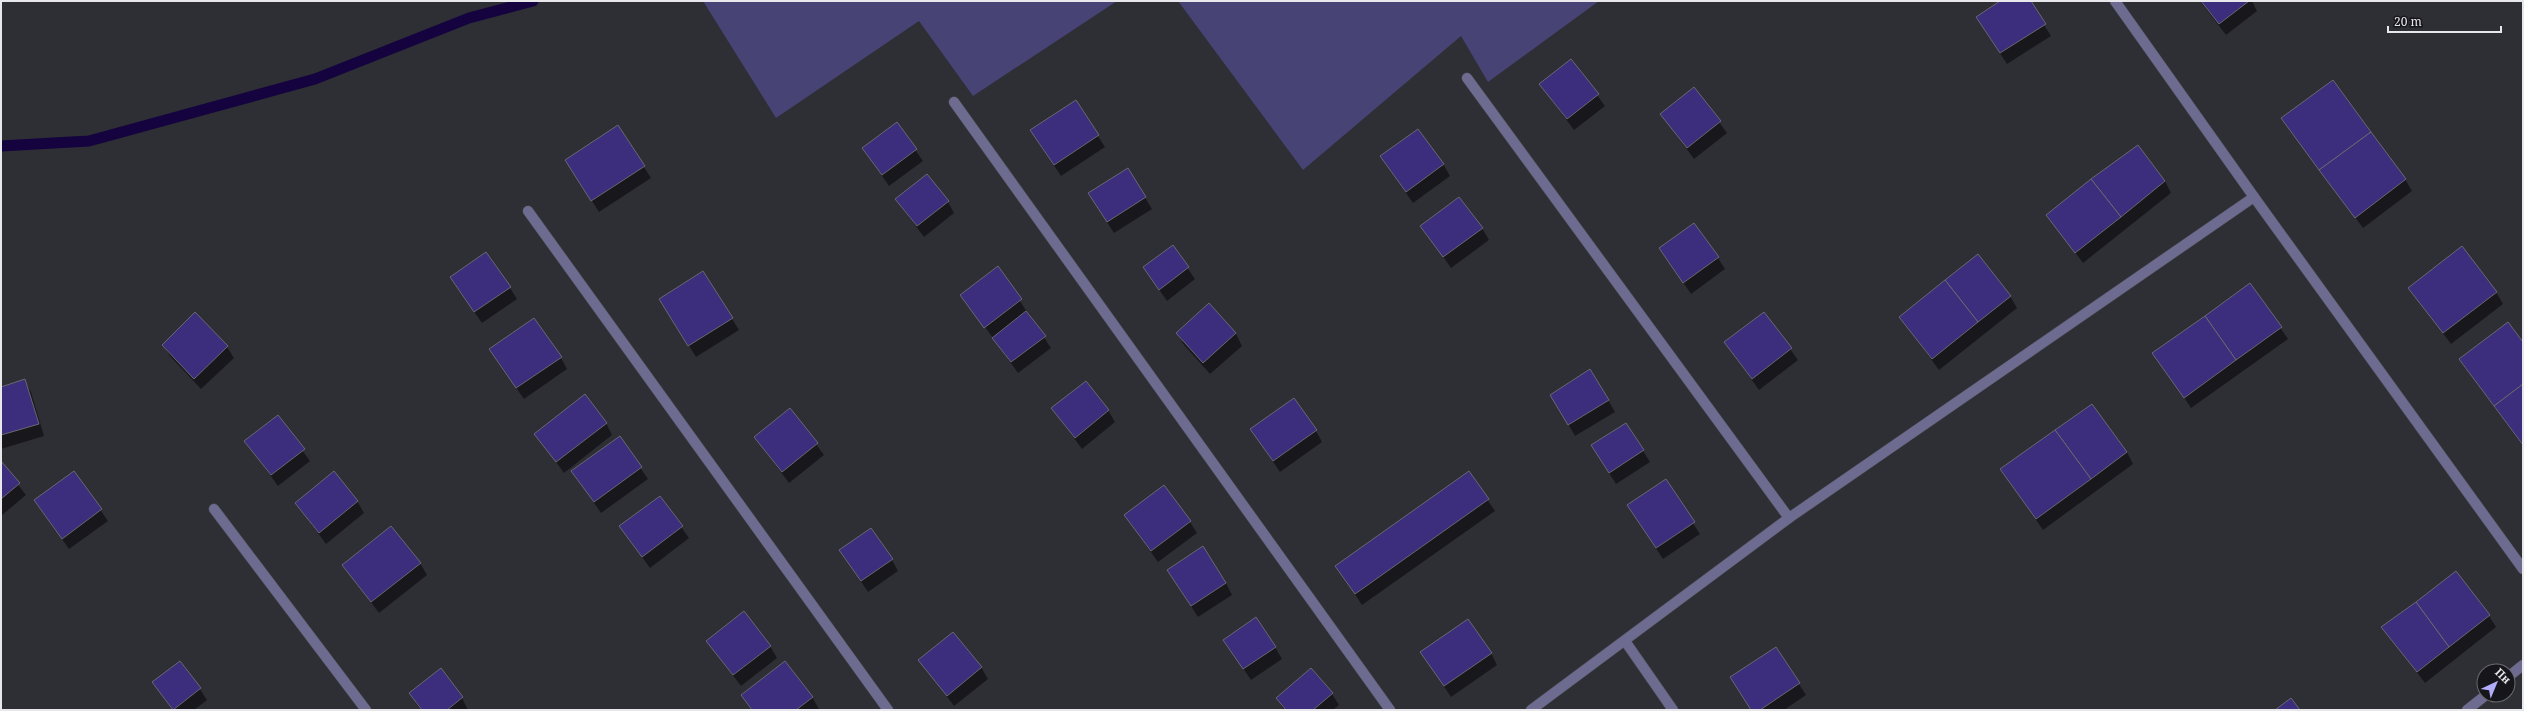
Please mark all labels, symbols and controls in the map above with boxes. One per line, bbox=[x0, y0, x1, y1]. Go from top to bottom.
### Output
scale bar bbox=[2388, 8, 2501, 34]
text: 20 m bbox=[2394, 13, 2422, 30]
north arrow bbox=[2476, 663, 2516, 703]
text: Пн bbox=[2492, 664, 2515, 687]

